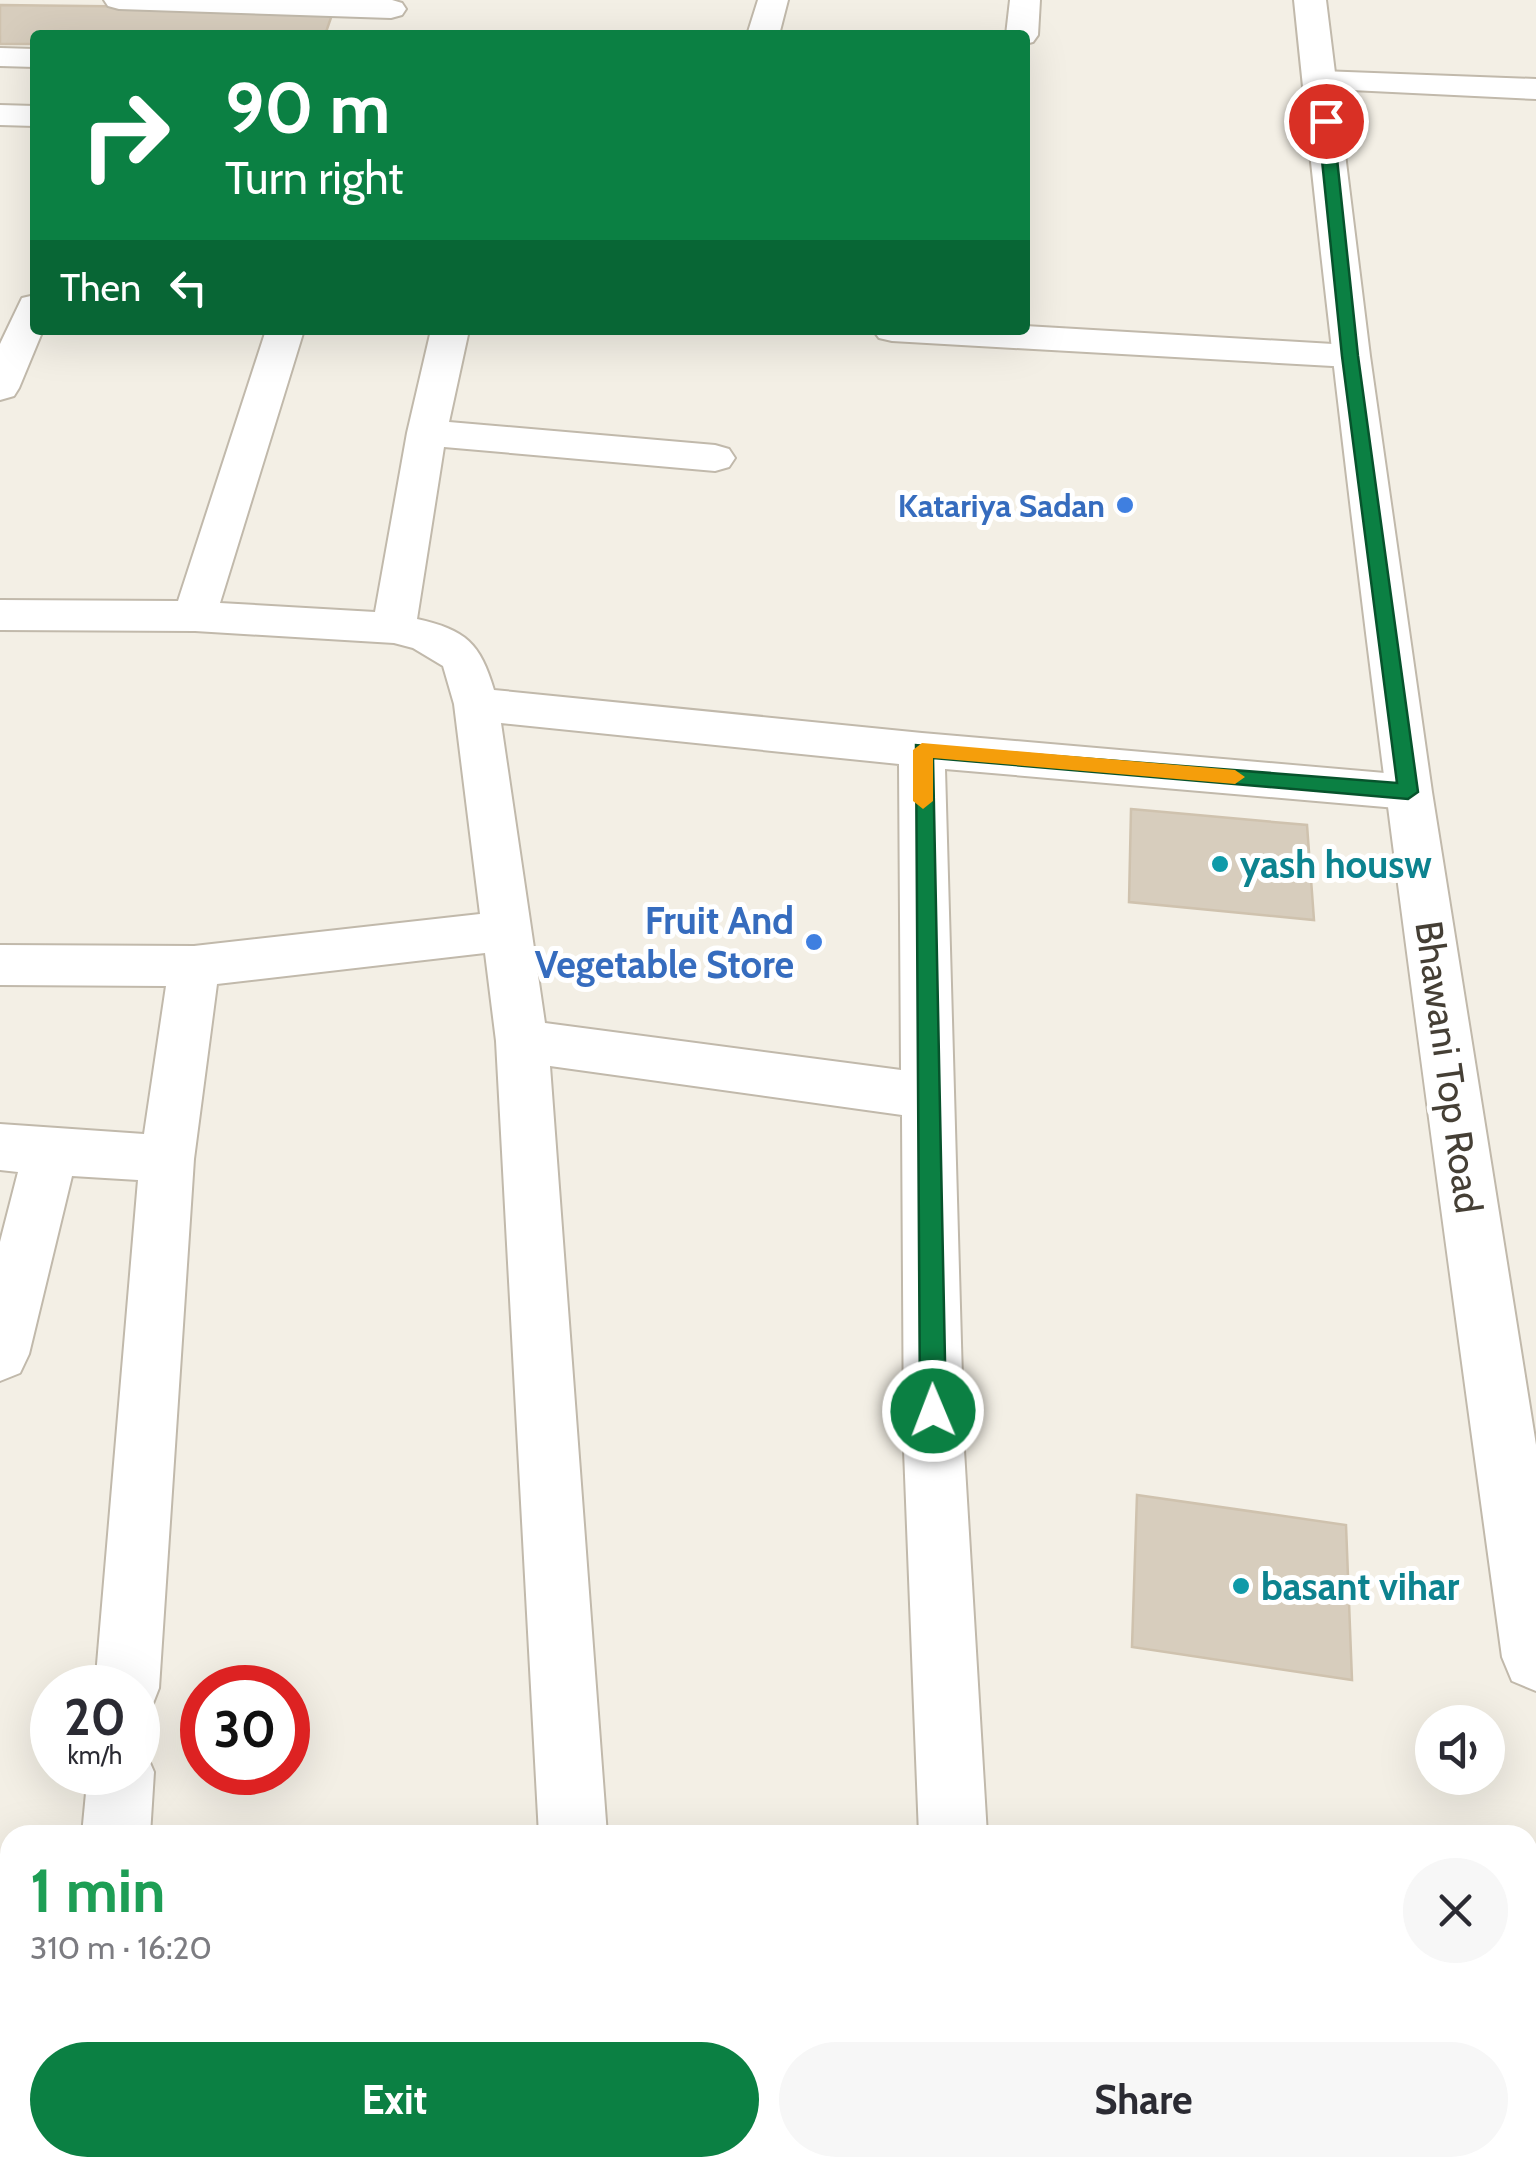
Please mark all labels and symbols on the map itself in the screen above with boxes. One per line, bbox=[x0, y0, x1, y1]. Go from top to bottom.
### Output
pin bbox=[1284, 79, 1369, 164]
place label: Katariya Sadan bbox=[898, 486, 1105, 525]
marker: Katariya Sadan bbox=[1114, 494, 1136, 516]
place label: yash housw bbox=[1240, 841, 1432, 888]
marker: yash housw bbox=[1209, 853, 1231, 875]
place label: Fruit And Vegetable Store bbox=[535, 897, 794, 988]
street label: Bhawani Top Road bbox=[1405, 918, 1493, 1216]
marker: Fruit And Vegetable Store bbox=[803, 931, 825, 953]
position arrow bbox=[881, 1359, 985, 1463]
place label: basant vihar bbox=[1261, 1563, 1460, 1610]
marker: basant vihar bbox=[1230, 1575, 1252, 1597]
speed limit sign: 30 bbox=[180, 1665, 310, 1795]

